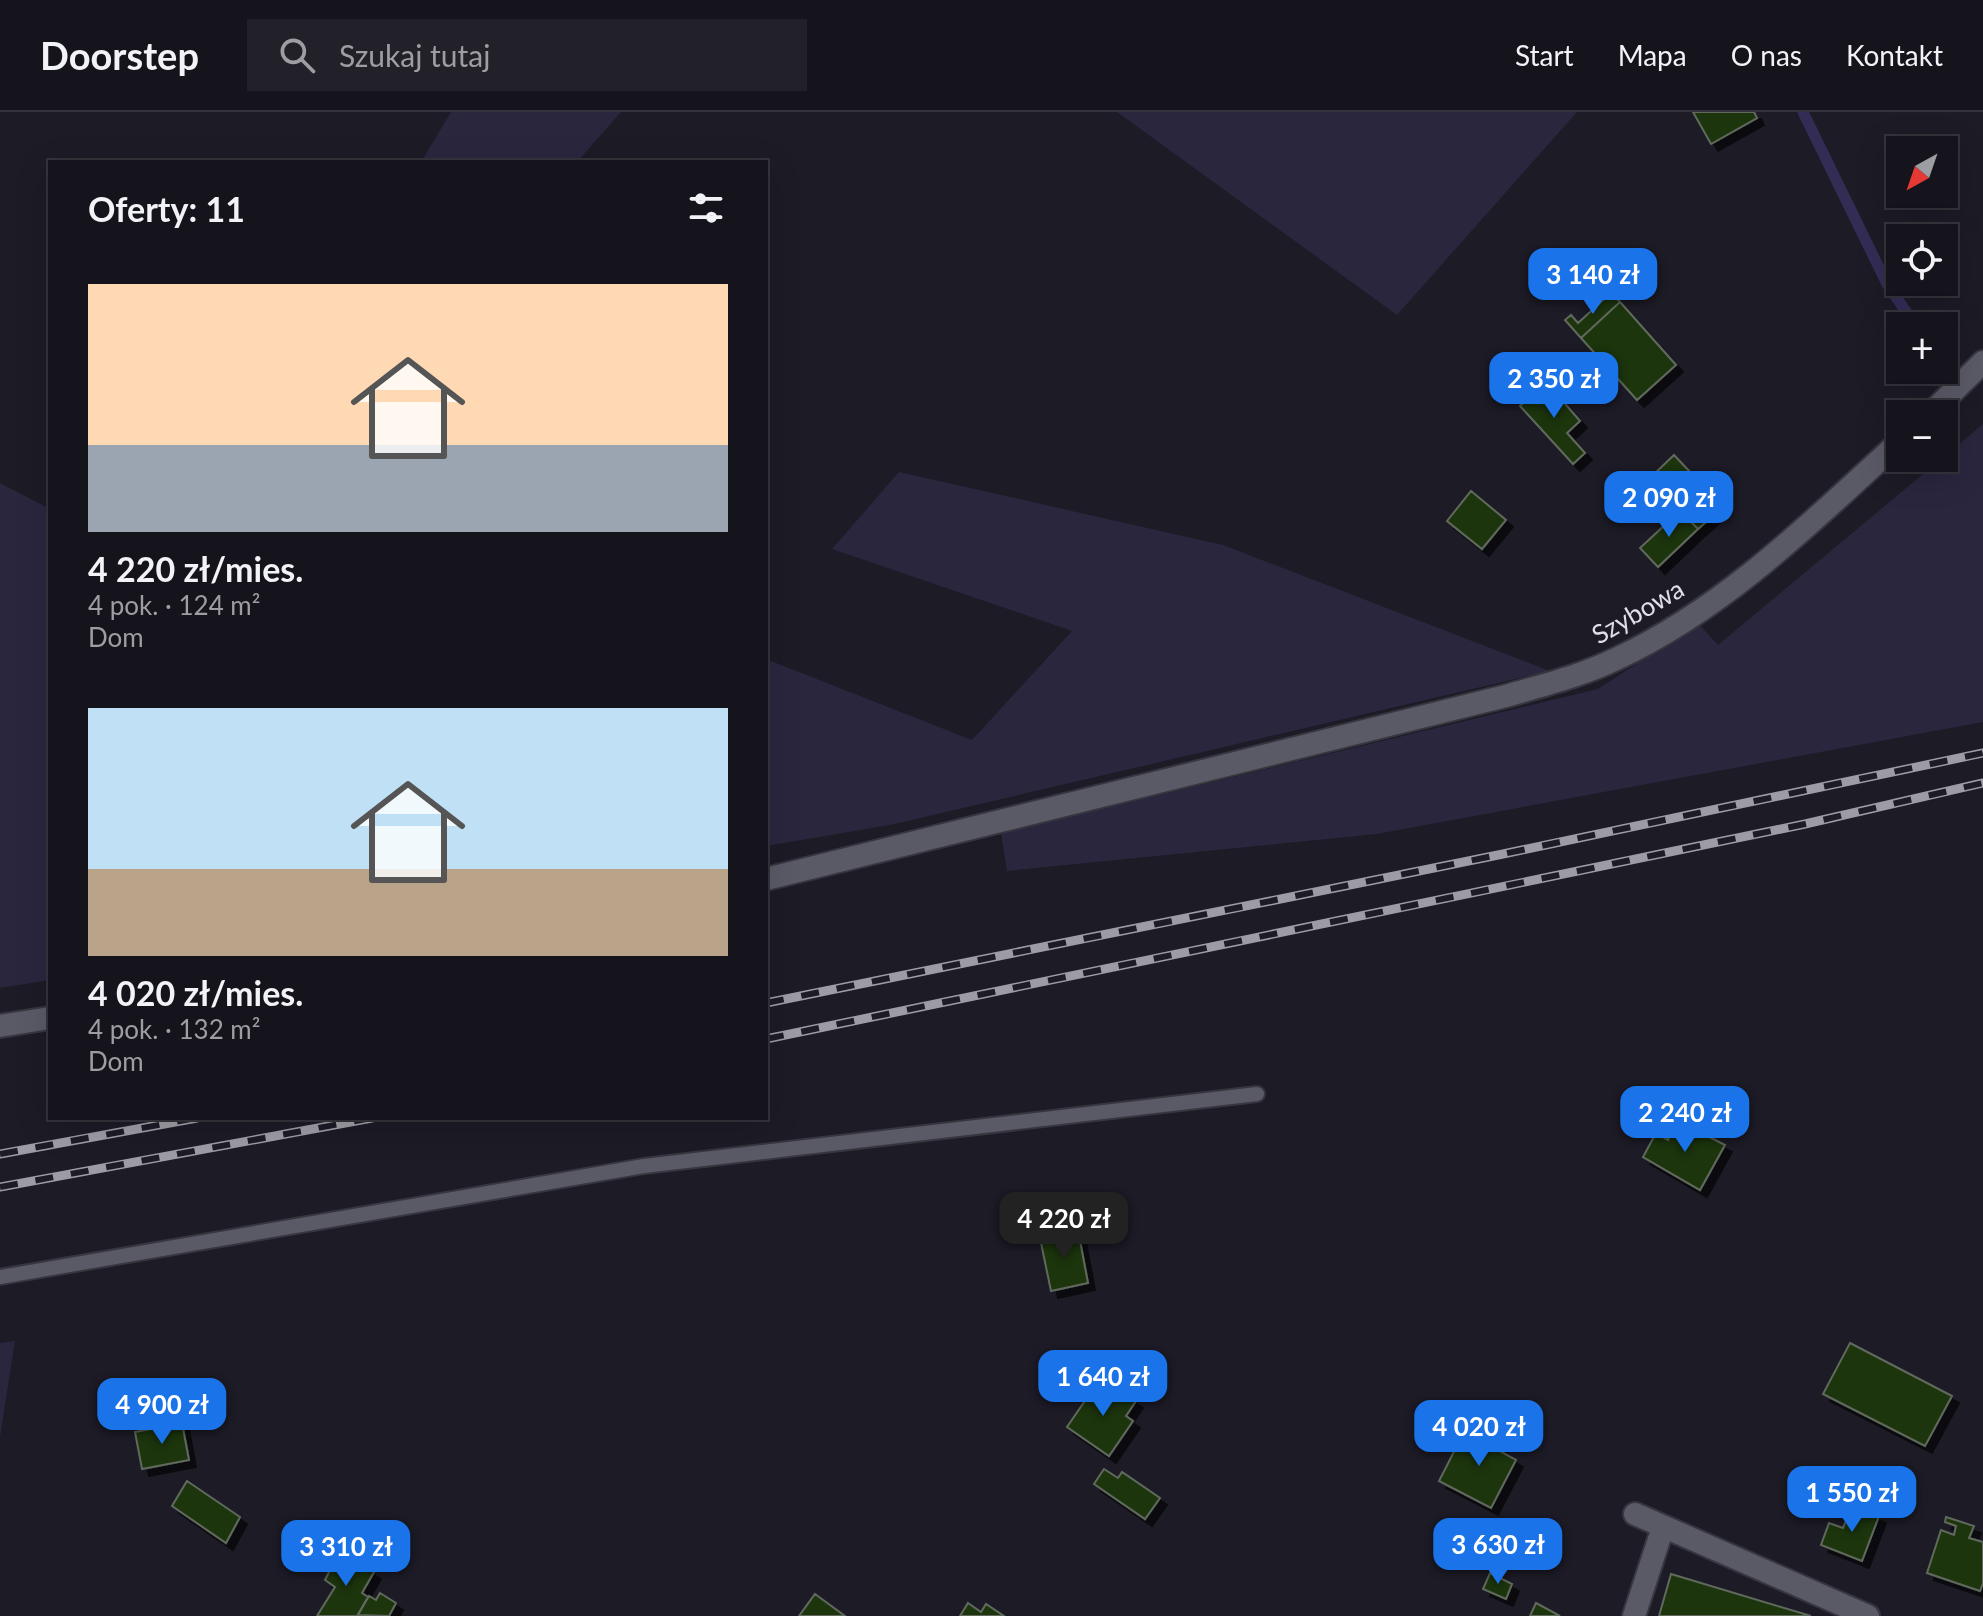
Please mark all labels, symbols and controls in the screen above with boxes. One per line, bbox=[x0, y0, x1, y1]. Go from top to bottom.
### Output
search box bbox=[247, 19, 807, 91]
text: Doorstep bbox=[40, 32, 199, 78]
icon: search bbox=[275, 33, 319, 77]
text: Szukaj tutaj bbox=[339, 37, 490, 73]
text: Start bbox=[1515, 38, 1574, 72]
text: Mapa bbox=[1618, 38, 1687, 72]
text: O nas bbox=[1731, 38, 1802, 72]
text: Kontakt bbox=[1846, 38, 1943, 72]
north arrow bbox=[1886, 136, 1958, 208]
map controls bbox=[1886, 136, 1958, 472]
icon: filters bbox=[684, 186, 728, 230]
text: Oferty: 11 bbox=[88, 188, 245, 229]
button: locate bbox=[1886, 224, 1958, 296]
pin: 3 140 zł bbox=[1510, 248, 1676, 316]
text: 3 140 zł bbox=[1546, 258, 1640, 290]
button: + bbox=[1886, 312, 1958, 384]
icon: home bbox=[336, 336, 480, 480]
pin: 2 350 zł bbox=[1471, 352, 1637, 420]
text: 2 350 zł bbox=[1507, 362, 1601, 394]
button: − bbox=[1886, 400, 1958, 472]
pin: 2 090 zł bbox=[1586, 471, 1752, 539]
text: 2 090 zł bbox=[1622, 481, 1716, 513]
text: 4 220 zł/mies. bbox=[88, 548, 303, 589]
street label: Szybowa bbox=[1586, 572, 1689, 650]
text: 4 pok. · 124 m² bbox=[88, 589, 260, 621]
text: Dom bbox=[88, 621, 144, 653]
icon: home bbox=[336, 760, 480, 904]
text: 4 020 zł/mies. bbox=[88, 972, 303, 1013]
text: 4 pok. · 132 m² bbox=[88, 1013, 260, 1045]
text: Dom bbox=[88, 1045, 144, 1077]
pin: 2 240 zł bbox=[1602, 1086, 1768, 1154]
text: 2 240 zł bbox=[1638, 1096, 1732, 1128]
pin: 4 220 zł bbox=[981, 1192, 1147, 1260]
text: 4 220 zł bbox=[1017, 1202, 1111, 1234]
pin: 1 640 zł bbox=[1020, 1350, 1186, 1418]
text: 1 640 zł bbox=[1056, 1360, 1150, 1392]
pin: 4 900 zł bbox=[79, 1378, 245, 1446]
text: 4 900 zł bbox=[115, 1388, 209, 1420]
pin: 4 020 zł bbox=[1396, 1400, 1562, 1468]
text: 4 020 zł bbox=[1432, 1410, 1526, 1442]
pin: 1 550 zł bbox=[1769, 1466, 1935, 1534]
text: 1 550 zł bbox=[1805, 1476, 1899, 1508]
pin: 3 630 zł bbox=[1415, 1518, 1581, 1586]
pin: 3 310 zł bbox=[263, 1520, 429, 1588]
text: 3 630 zł bbox=[1451, 1528, 1545, 1560]
text: 3 310 zł bbox=[299, 1530, 393, 1562]

